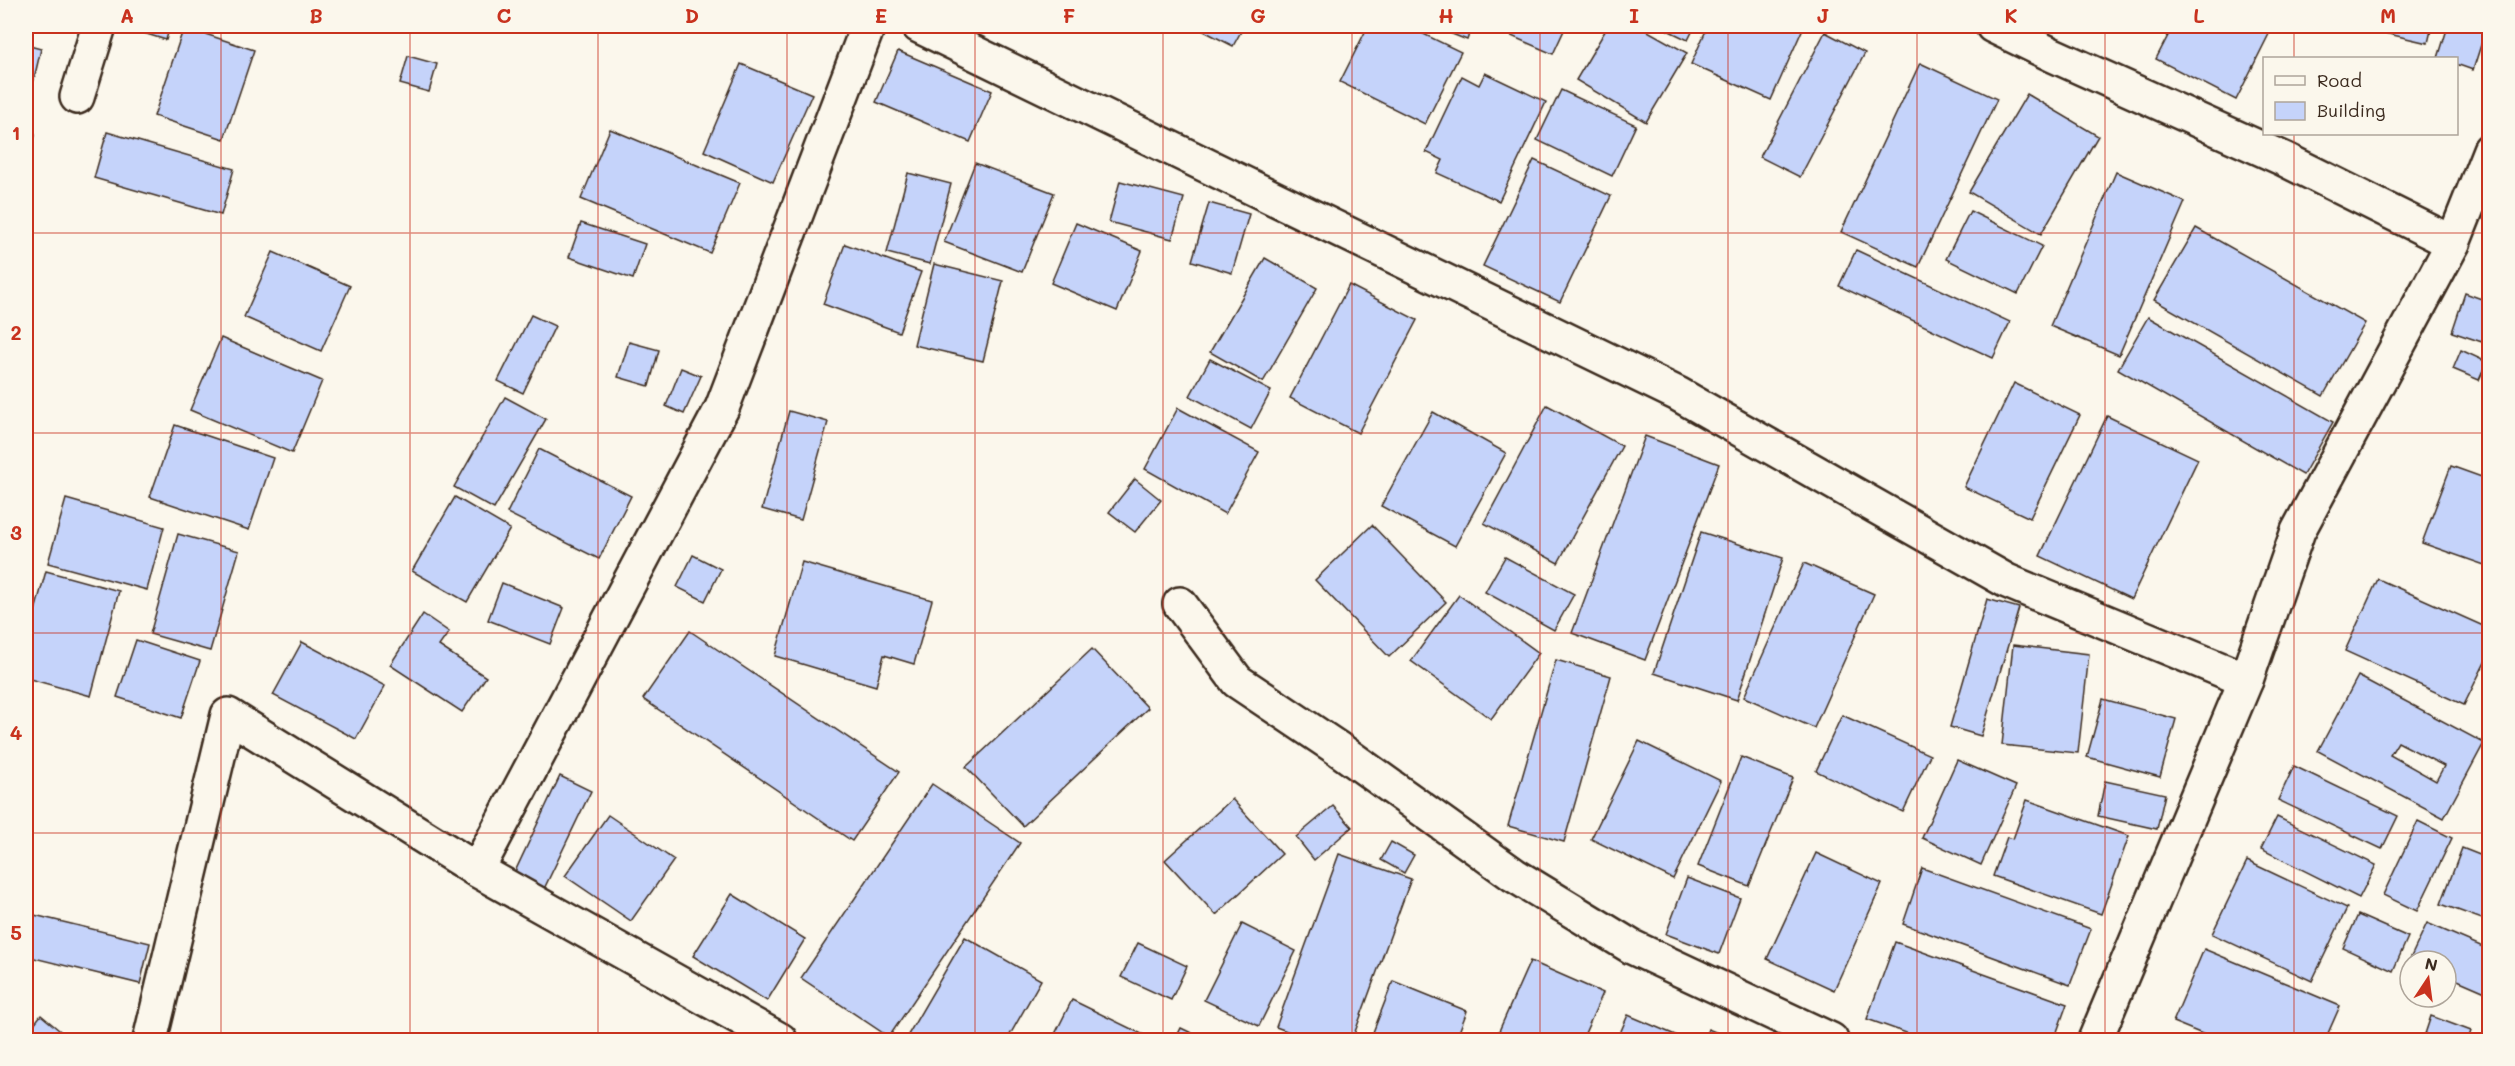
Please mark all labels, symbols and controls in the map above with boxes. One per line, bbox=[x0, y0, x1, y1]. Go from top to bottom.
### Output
text: A bbox=[120, 2, 134, 28]
text: B bbox=[309, 2, 323, 28]
text: C bbox=[497, 2, 512, 28]
text: D bbox=[685, 2, 699, 28]
text: E bbox=[875, 2, 887, 28]
text: F bbox=[1063, 2, 1076, 28]
text: G bbox=[1250, 2, 1266, 28]
text: H bbox=[1438, 2, 1454, 28]
text: I bbox=[1629, 2, 1639, 28]
text: J bbox=[1816, 2, 1830, 28]
text: K bbox=[2004, 2, 2018, 28]
text: L bbox=[2193, 2, 2205, 28]
text: M bbox=[2380, 2, 2396, 28]
legend bbox=[2263, 57, 2458, 135]
text: Road bbox=[2317, 68, 2362, 92]
text: Building bbox=[2317, 98, 2385, 122]
text: 1 bbox=[12, 119, 20, 145]
text: 2 bbox=[10, 319, 22, 345]
text: 3 bbox=[10, 519, 22, 545]
text: 4 bbox=[10, 719, 23, 745]
text: 5 bbox=[10, 919, 22, 945]
north arrow bbox=[2398, 949, 2458, 1009]
text: N bbox=[2423, 952, 2440, 975]

